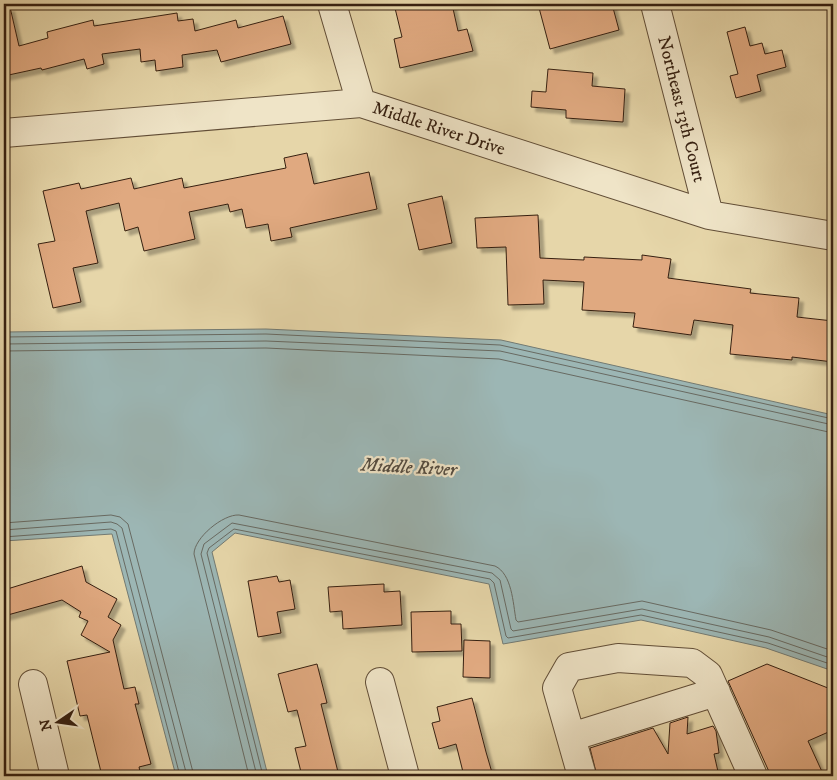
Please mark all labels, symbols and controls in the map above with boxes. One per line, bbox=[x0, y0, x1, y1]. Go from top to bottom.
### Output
street label: Northeast 13th Court bbox=[652, 34, 710, 185]
street label: Middle River Drive bbox=[370, 97, 508, 161]
water label: Middle River bbox=[359, 453, 459, 482]
north arrow bbox=[32, 698, 82, 748]
text: N bbox=[36, 717, 56, 732]

